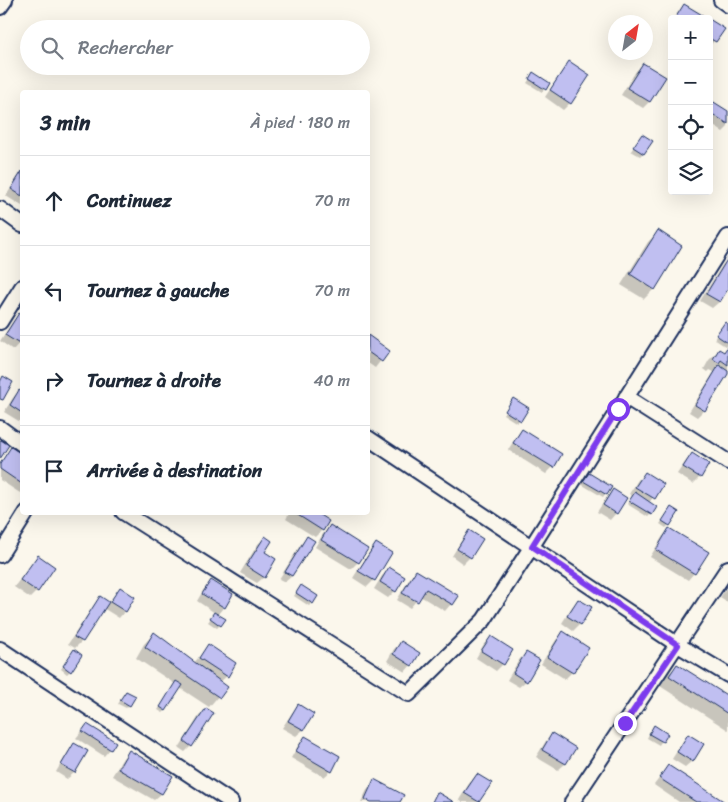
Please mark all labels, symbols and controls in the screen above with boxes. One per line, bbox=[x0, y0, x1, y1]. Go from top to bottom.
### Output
north arrow bbox=[608, 15, 653, 60]
map controls bbox=[668, 15, 713, 195]
button: + bbox=[668, 15, 713, 60]
search box bbox=[20, 20, 370, 75]
text: Rechercher bbox=[78, 31, 173, 64]
icon: search bbox=[38, 34, 66, 62]
button: − bbox=[668, 60, 713, 105]
text: 3 min bbox=[40, 104, 90, 142]
button: locate bbox=[668, 105, 713, 150]
text: À pied · 180 m bbox=[250, 108, 350, 137]
button: layers bbox=[668, 150, 713, 195]
text: Continuez bbox=[87, 184, 172, 217]
text: 70 m bbox=[314, 186, 350, 215]
icon: ahead bbox=[40, 187, 68, 215]
text: Tournez à gauche bbox=[87, 274, 229, 307]
text: 70 m bbox=[314, 276, 350, 305]
icon: left bbox=[40, 277, 68, 305]
text: Tournez à droite bbox=[87, 364, 221, 397]
text: 40 m bbox=[313, 366, 350, 395]
icon: right bbox=[40, 367, 68, 395]
route start bbox=[607, 398, 630, 421]
text: Arrivée à destination bbox=[87, 454, 262, 487]
icon: arrive bbox=[40, 457, 68, 485]
route end bbox=[614, 712, 637, 735]

